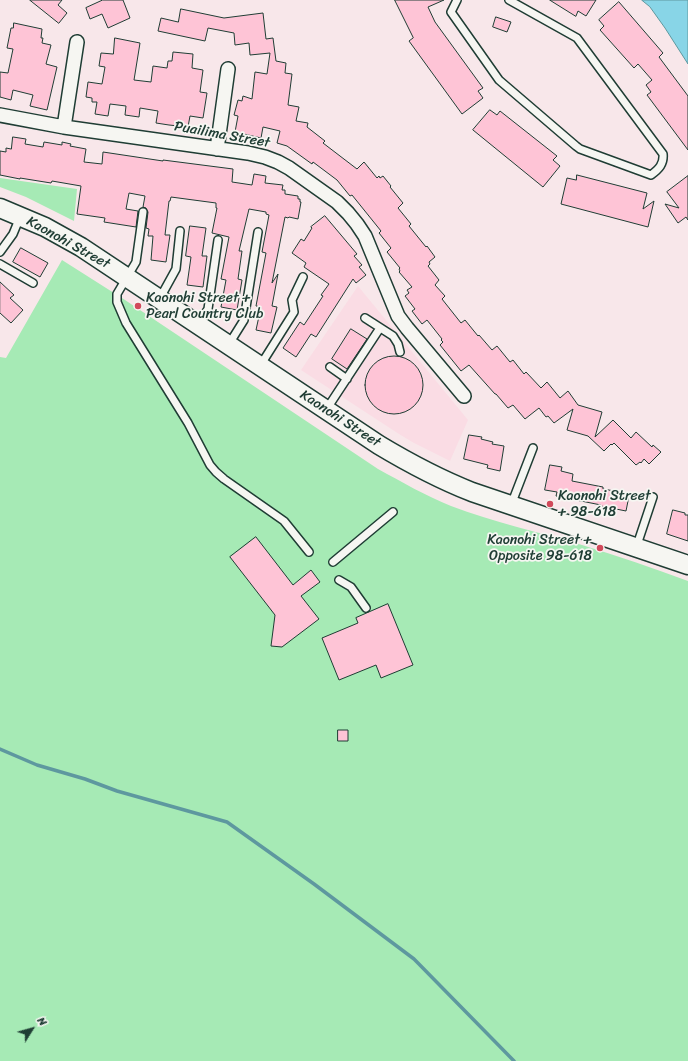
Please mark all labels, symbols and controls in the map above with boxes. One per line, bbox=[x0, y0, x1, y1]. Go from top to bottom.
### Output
street label: Puailima Street bbox=[173, 118, 271, 152]
street label: Kaonohi Street bbox=[23, 213, 113, 273]
place label: Kaonohi Street + Pearl Country Club bbox=[146, 290, 263, 322]
marker: Kaonohi Street + Pearl Country Club bbox=[133, 301, 143, 311]
street label: Kaonohi Street bbox=[297, 387, 383, 451]
place label: Kaonohi Street + 98-618 bbox=[558, 488, 651, 520]
marker: Kaonohi Street + 98-618 bbox=[545, 499, 555, 509]
place label: Kaonohi Street + Opposite 98-618 bbox=[487, 532, 592, 564]
marker: Kaonohi Street + Opposite 98-618 bbox=[595, 543, 605, 553]
north arrow bbox=[12, 1009, 52, 1049]
text: N bbox=[32, 1013, 52, 1030]

